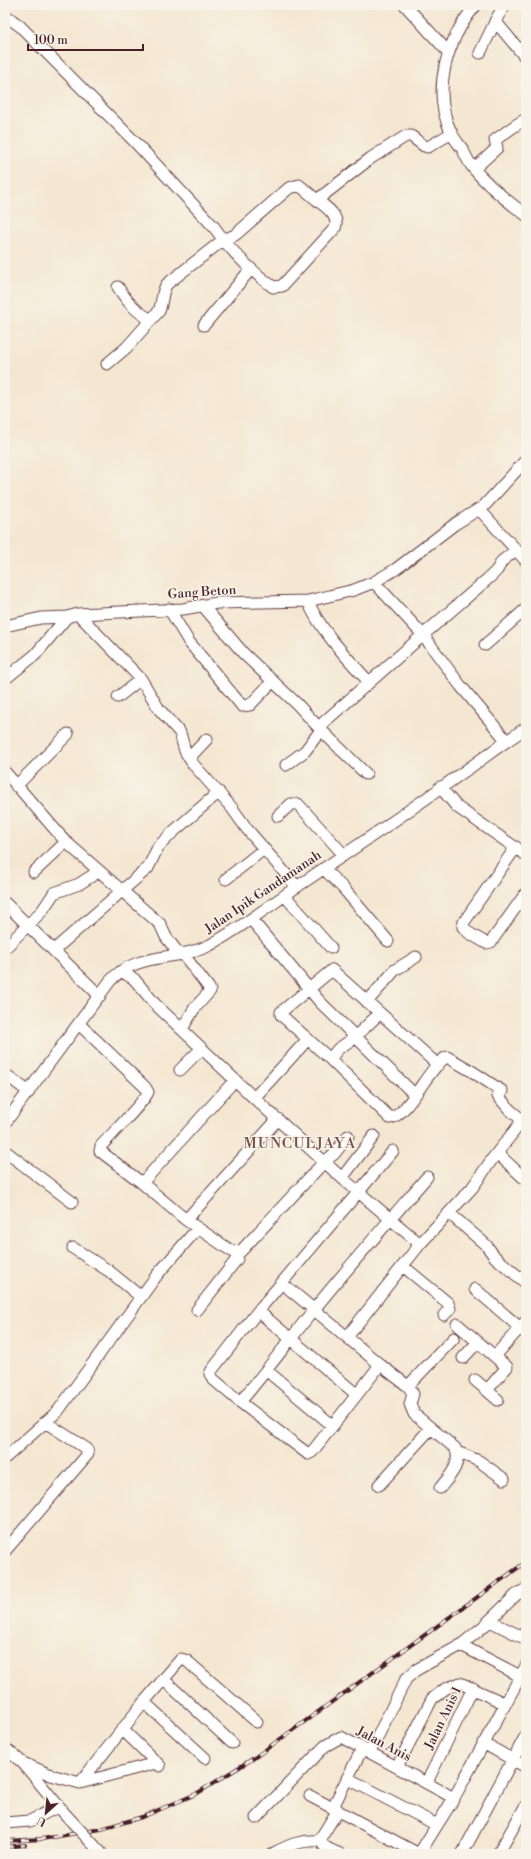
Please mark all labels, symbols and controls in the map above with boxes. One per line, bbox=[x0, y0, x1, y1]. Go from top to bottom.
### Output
scale bar bbox=[28, 26, 143, 52]
text: 100 m bbox=[34, 33, 68, 48]
street label: Gang Beton bbox=[167, 582, 237, 602]
street label: Jalan Ipik Gandamanah bbox=[201, 847, 324, 938]
district label: MUNCULJAYA bbox=[244, 1134, 356, 1153]
street label: Jalan Anis 1 bbox=[420, 1684, 465, 1753]
street label: Jalan Anis bbox=[353, 1722, 414, 1765]
north arrow bbox=[26, 1793, 66, 1833]
text: U bbox=[35, 1813, 49, 1829]

